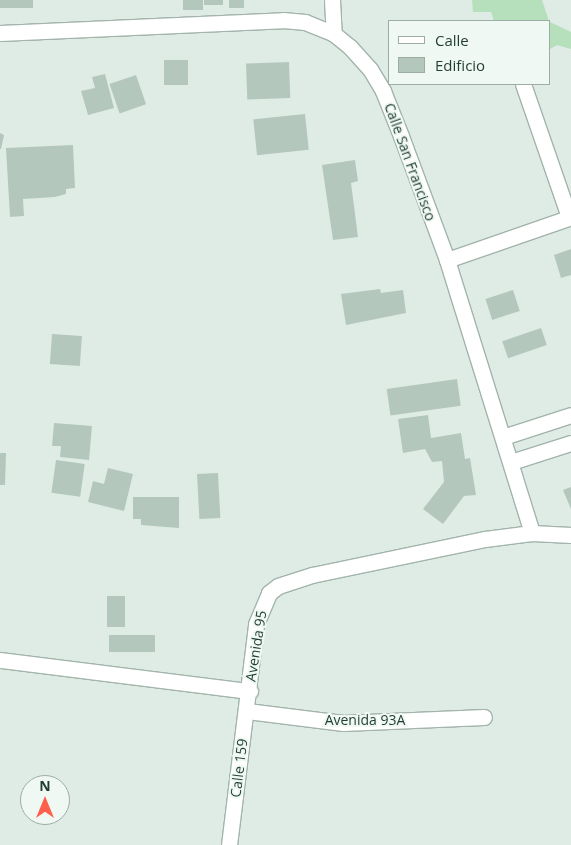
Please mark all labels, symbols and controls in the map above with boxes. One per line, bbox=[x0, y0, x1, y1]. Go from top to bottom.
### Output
legend bbox=[388, 20, 551, 85]
text: Calle bbox=[435, 30, 469, 50]
text: Edificio bbox=[435, 55, 485, 75]
street label: Calle San Francisco bbox=[381, 101, 439, 223]
street label: Avenida 95 bbox=[242, 609, 270, 683]
street label: Avenida 93A bbox=[325, 712, 405, 728]
street label: Calle 159 bbox=[227, 738, 251, 798]
north arrow bbox=[20, 775, 70, 825]
text: N bbox=[39, 776, 51, 795]

